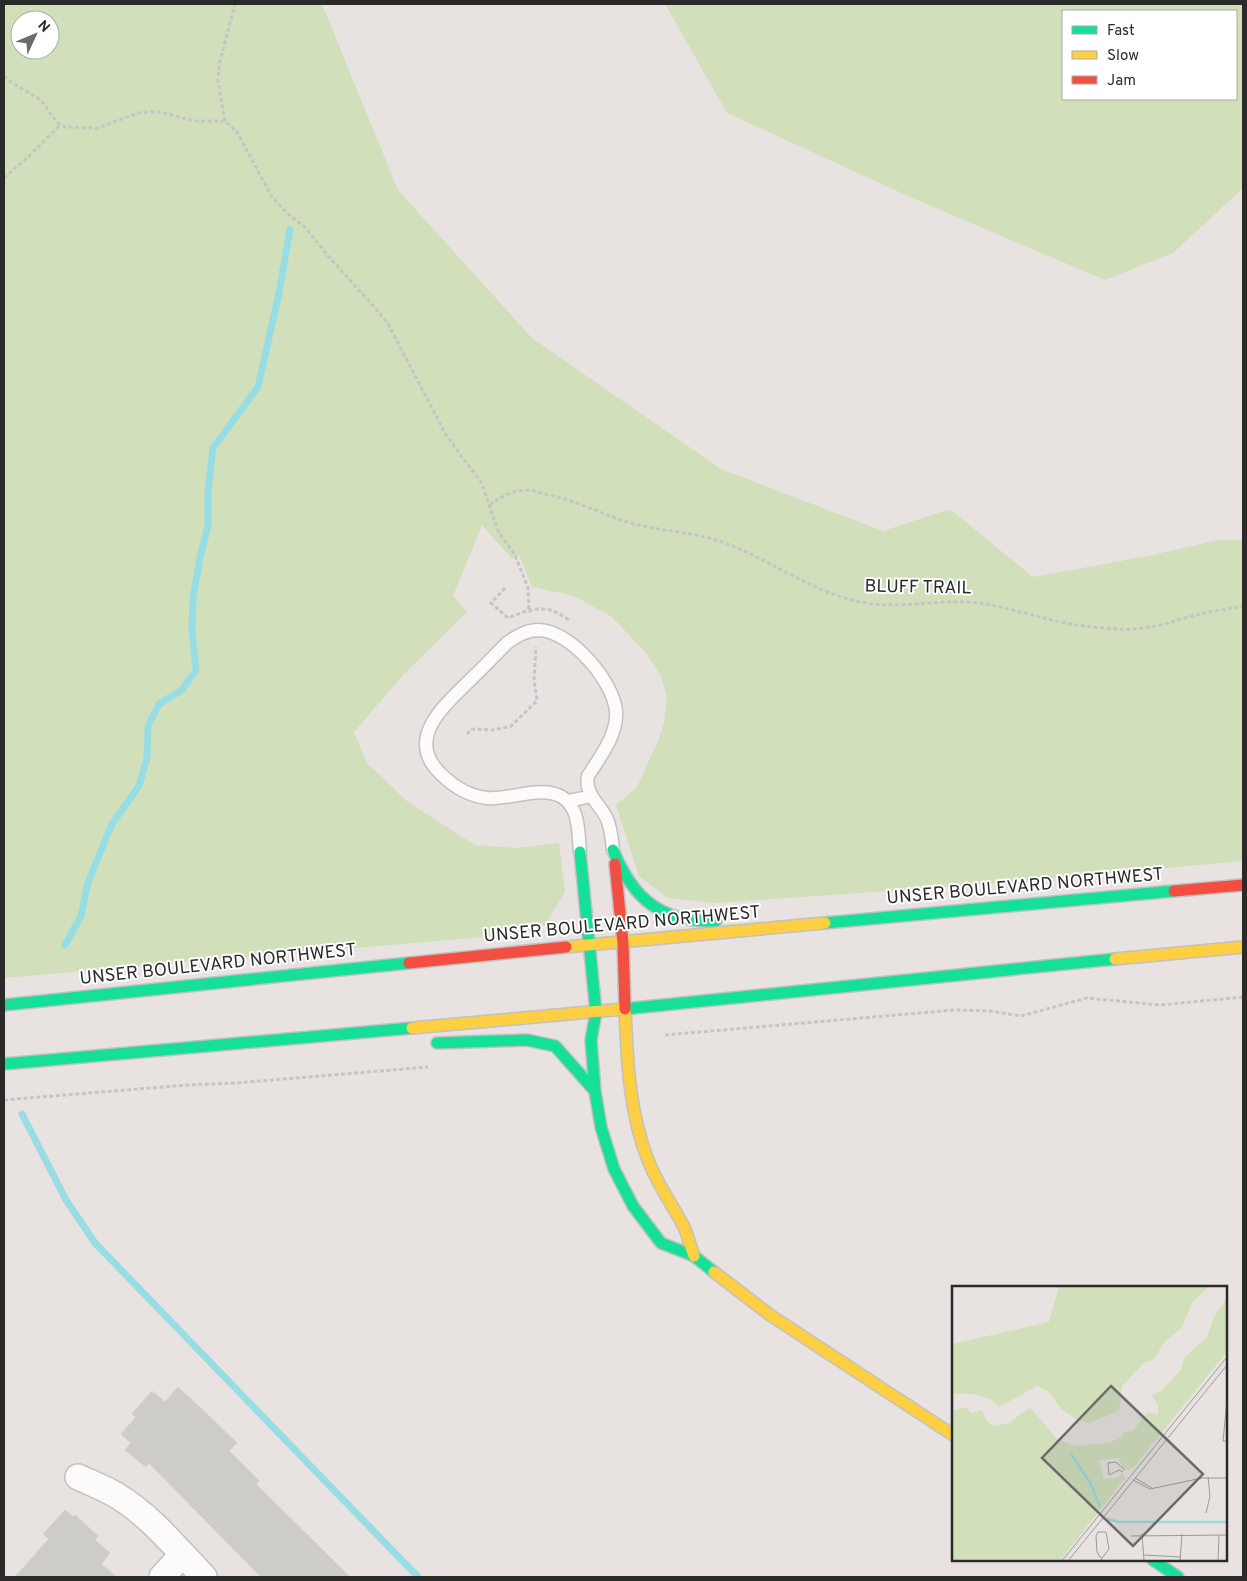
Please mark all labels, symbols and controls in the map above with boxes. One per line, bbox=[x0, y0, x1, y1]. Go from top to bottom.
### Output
north arrow bbox=[10, 10, 60, 60]
legend bbox=[1062, 10, 1237, 100]
text: N bbox=[34, 17, 53, 37]
text: Fast bbox=[1107, 22, 1135, 41]
text: Slow bbox=[1107, 47, 1139, 66]
text: Jam bbox=[1107, 72, 1136, 91]
street label: BLUFF TRAIL bbox=[864, 576, 972, 600]
street label: UNSER BOULEVARD NORTHWEST bbox=[886, 863, 1164, 911]
street label: UNSER BOULEVARD NORTHWEST bbox=[483, 901, 761, 949]
street label: UNSER BOULEVARD NORTHWEST bbox=[79, 939, 357, 991]
inset map bbox=[952, 1286, 1227, 1561]

